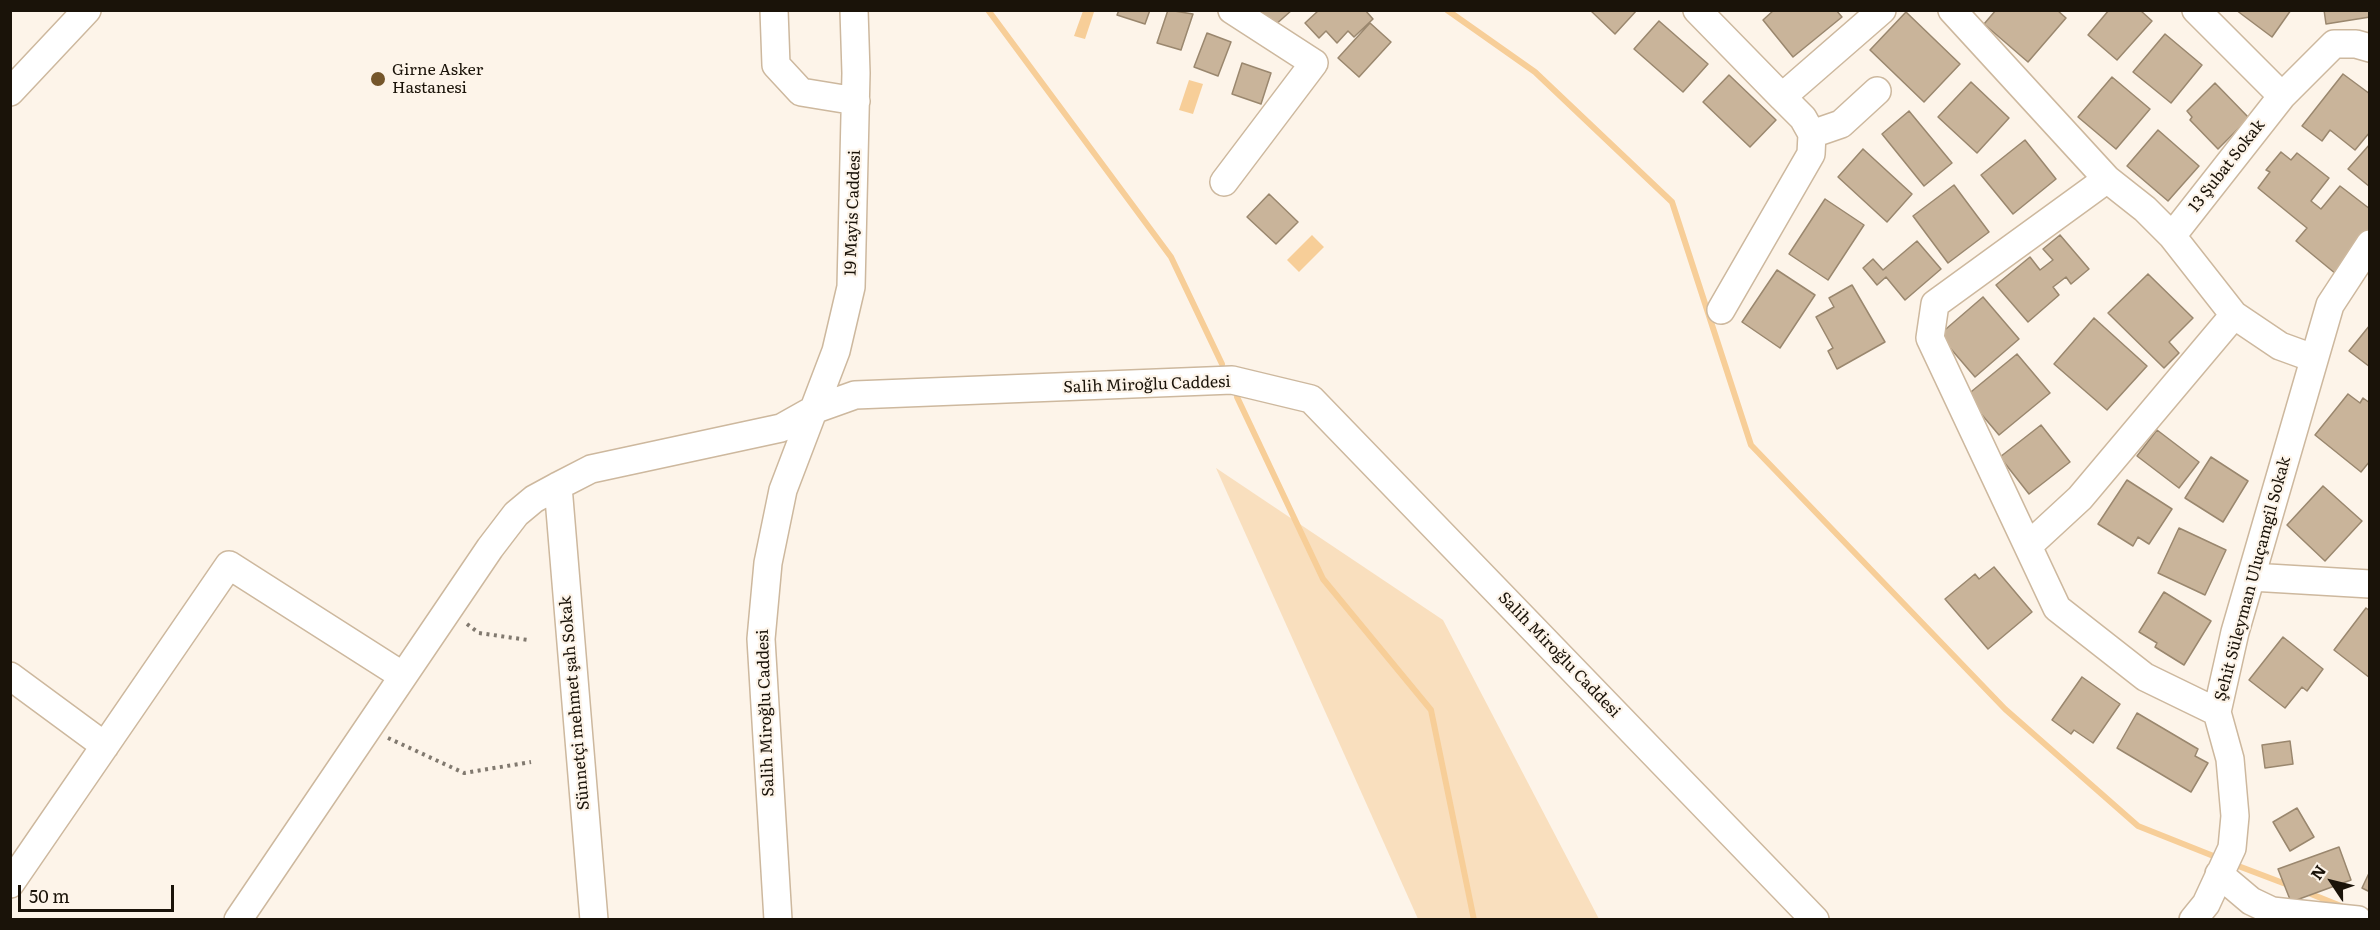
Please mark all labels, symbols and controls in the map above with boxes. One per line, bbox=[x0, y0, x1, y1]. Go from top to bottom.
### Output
place label: Girne Asker Hastanesi bbox=[392, 60, 483, 98]
marker: Girne Asker Hastanesi bbox=[369, 70, 387, 88]
street label: 13 Şubat Sokak bbox=[2185, 116, 2269, 216]
street label: 19 Mayis Caddesi bbox=[841, 150, 865, 276]
street label: Salih Miroğlu Caddesi bbox=[1063, 372, 1231, 398]
street label: Şehit Süleyman Uluçamgil Sokak bbox=[2211, 455, 2295, 703]
street label: Salih Miroğlu Caddesi bbox=[1494, 588, 1624, 722]
street label: Sünnetçi mehmet şah Sokak bbox=[556, 595, 594, 811]
street label: Salih Miroğlu Caddesi bbox=[753, 629, 779, 797]
north arrow bbox=[2302, 852, 2362, 912]
text: N bbox=[2304, 859, 2331, 884]
scale bar bbox=[21, 873, 177, 911]
text: 50 m bbox=[29, 882, 70, 909]

